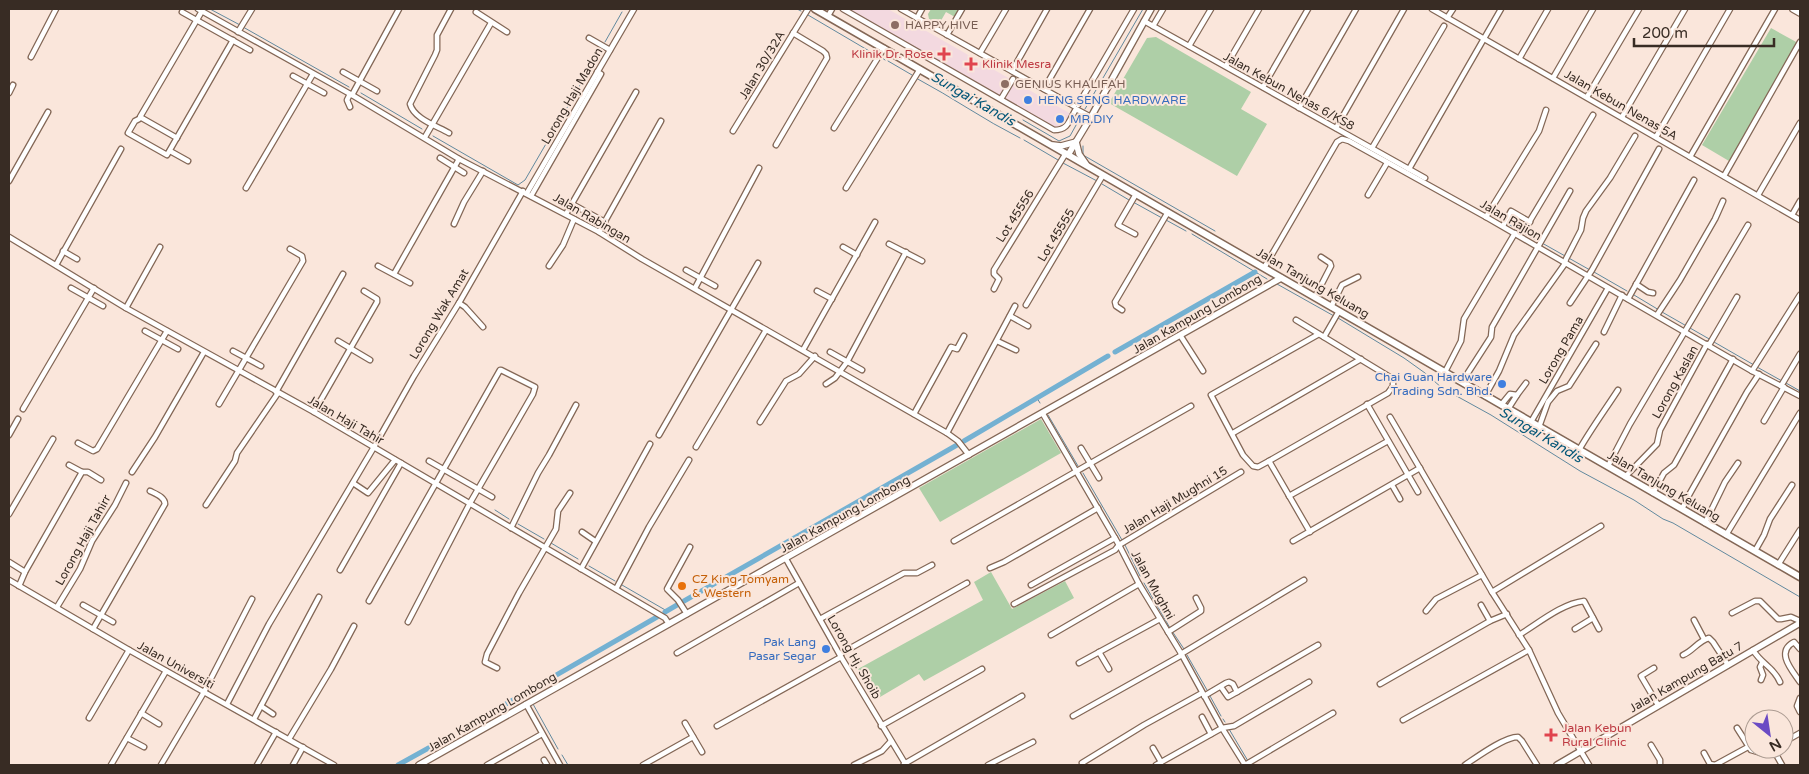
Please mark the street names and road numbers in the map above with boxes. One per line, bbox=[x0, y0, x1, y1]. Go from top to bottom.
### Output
street label: Jalan 30/32A bbox=[736, 28, 788, 102]
street label: Lorong Haji Madon bbox=[539, 45, 605, 147]
street label: Jalan Kebun Nenas 6/KS8 bbox=[1221, 49, 1357, 133]
street label: Jalan Kebun Nenas 5A bbox=[1562, 67, 1680, 143]
street label: Lot 45556 bbox=[993, 187, 1037, 245]
street label: Jalan Rabingan bbox=[551, 190, 633, 246]
street label: Jalan Rajion bbox=[1478, 197, 1544, 243]
street label: Lot 45555 bbox=[1035, 206, 1077, 264]
street label: Jalan Tanjung Keluang bbox=[1254, 245, 1372, 321]
street label: Lorong Wak Amat bbox=[406, 266, 472, 362]
street label: Jalan Kampung Lombong bbox=[1130, 271, 1264, 357]
street label: Lorong Pama bbox=[1536, 314, 1586, 386]
street label: Lorong Kaslan bbox=[1649, 343, 1701, 421]
street label: Jalan Haji Tahir bbox=[305, 393, 387, 448]
street label: Jalan Tanjung Keluang bbox=[1605, 448, 1723, 524]
street label: Jalan Haji Mughni 15 bbox=[1120, 463, 1230, 537]
street label: Jalan Kampung Lombong bbox=[778, 472, 912, 556]
street label: Lorong Haji Tahirr bbox=[52, 492, 114, 588]
street label: Jalan Mughni bbox=[1128, 548, 1178, 622]
street label: Lorong Hj. Shoib bbox=[824, 613, 884, 701]
street label: Jalan Universiti bbox=[135, 638, 217, 692]
street label: Jalan Kampung Batu 7 bbox=[1627, 639, 1745, 715]
street label: Jalan Kampung Lombong bbox=[425, 669, 559, 755]

